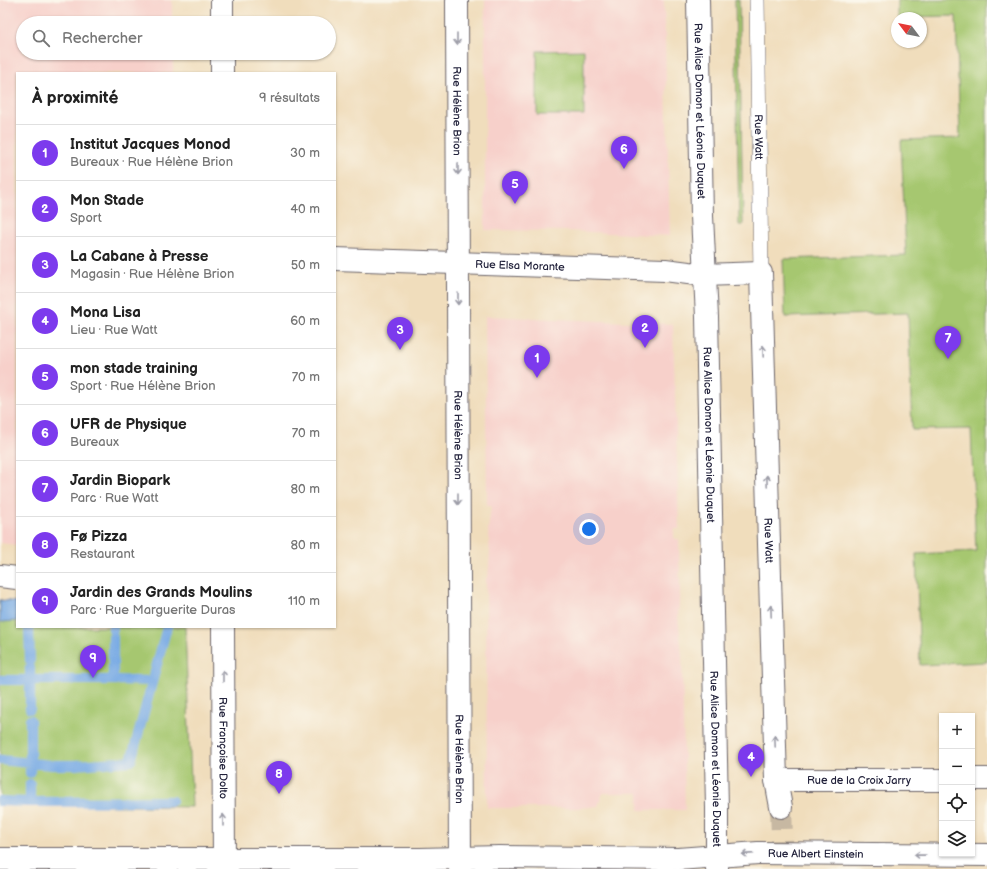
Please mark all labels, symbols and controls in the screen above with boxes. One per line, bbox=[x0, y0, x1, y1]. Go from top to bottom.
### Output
north arrow bbox=[891, 12, 927, 48]
search box bbox=[16, 16, 336, 60]
street label: Rue Alice Domon et Léonie Duquet bbox=[692, 23, 708, 200]
icon: search bbox=[30, 27, 52, 49]
text: Rechercher bbox=[62, 29, 142, 48]
one-way arrow bbox=[453, 32, 461, 45]
street label: Rue Hélène Brion bbox=[451, 66, 464, 156]
text: À proximité bbox=[32, 88, 118, 108]
text: 9 résultats bbox=[259, 90, 320, 106]
street label: Rue Watt bbox=[752, 114, 766, 160]
text: Institut Jacques Monod bbox=[70, 135, 231, 154]
pin: 6 bbox=[611, 136, 637, 169]
text: 1 bbox=[42, 145, 48, 161]
text: 30 m bbox=[290, 145, 320, 161]
text: Bureaux · Rue Hélène Brion bbox=[70, 154, 233, 170]
one-way arrow bbox=[454, 162, 462, 175]
pin: 5 bbox=[502, 171, 528, 204]
text: Mon Stade bbox=[70, 191, 144, 210]
text: 2 bbox=[41, 201, 49, 217]
text: 40 m bbox=[290, 201, 320, 217]
text: Sport bbox=[70, 210, 102, 226]
text: La Cabane à Presse bbox=[70, 247, 208, 266]
text: 3 bbox=[41, 257, 49, 273]
text: 50 m bbox=[291, 257, 320, 273]
street label: Rue Elsa Morante bbox=[475, 257, 565, 273]
text: Magasin · Rue Hélène Brion bbox=[70, 266, 234, 282]
one-way arrow bbox=[454, 292, 462, 305]
text: Mona Lisa bbox=[70, 303, 141, 322]
text: 4 bbox=[41, 313, 49, 329]
text: 60 m bbox=[290, 313, 320, 329]
pin: 2 bbox=[632, 315, 658, 348]
pin: 3 bbox=[387, 317, 413, 350]
text: Lieu · Rue Watt bbox=[70, 322, 158, 338]
pin: 7 bbox=[935, 326, 961, 359]
pin: 1 bbox=[524, 345, 550, 378]
one-way arrow bbox=[759, 345, 767, 358]
street label: Rue Alice Domon et Léonie Duquet bbox=[701, 347, 718, 524]
text: mon stade training bbox=[70, 359, 198, 378]
text: 5 bbox=[41, 369, 49, 385]
text: 70 m bbox=[292, 369, 320, 385]
text: Sport · Rue Hélène Brion bbox=[70, 378, 216, 394]
street label: Rue Hélène Brion bbox=[452, 390, 465, 480]
text: UFR de Physique bbox=[70, 415, 187, 434]
text: 6 bbox=[41, 425, 49, 441]
text: 70 m bbox=[292, 425, 320, 441]
text: Bureaux bbox=[70, 434, 119, 450]
text: Jardin Biopark bbox=[70, 471, 170, 490]
one-way arrow bbox=[763, 475, 771, 488]
text: 7 bbox=[41, 481, 49, 497]
text: 80 m bbox=[291, 481, 320, 497]
text: Parc · Rue Watt bbox=[70, 490, 158, 506]
one-way arrow bbox=[454, 492, 462, 505]
street label: Rue Watt bbox=[762, 517, 776, 564]
your location bbox=[579, 519, 599, 539]
text: Fø Pizza bbox=[70, 527, 127, 546]
text: 8 bbox=[41, 537, 49, 553]
text: 80 m bbox=[291, 537, 320, 553]
text: Restaurant bbox=[70, 546, 135, 562]
text: Jardin des Grands Moulins bbox=[70, 583, 252, 602]
text: 9 bbox=[41, 593, 49, 609]
text: 110 m bbox=[288, 593, 320, 609]
text: Parc · Rue Marguerite Duras bbox=[70, 602, 236, 618]
one-way arrow bbox=[767, 605, 775, 618]
pin: 9 bbox=[80, 645, 106, 678]
one-way arrow bbox=[219, 670, 227, 683]
street label: Rue Alice Domon et Léonie Duquet bbox=[708, 671, 724, 847]
street label: Rue Françoise Dolto bbox=[217, 697, 230, 799]
map controls bbox=[939, 713, 975, 857]
button: + bbox=[939, 713, 975, 749]
street label: Rue Hélène Brion bbox=[453, 714, 466, 804]
one-way arrow bbox=[771, 735, 778, 748]
pin: 4 bbox=[738, 744, 764, 777]
button: − bbox=[939, 749, 975, 785]
pin: 8 bbox=[266, 761, 292, 794]
street label: Rue de la Croix Jarry bbox=[807, 774, 911, 787]
button: locate bbox=[939, 785, 975, 821]
one-way arrow bbox=[219, 814, 227, 827]
button: layers bbox=[939, 821, 975, 857]
street label: Rue Albert Einstein bbox=[768, 847, 864, 860]
one-way arrow bbox=[742, 850, 755, 857]
one-way arrow bbox=[914, 851, 927, 859]

